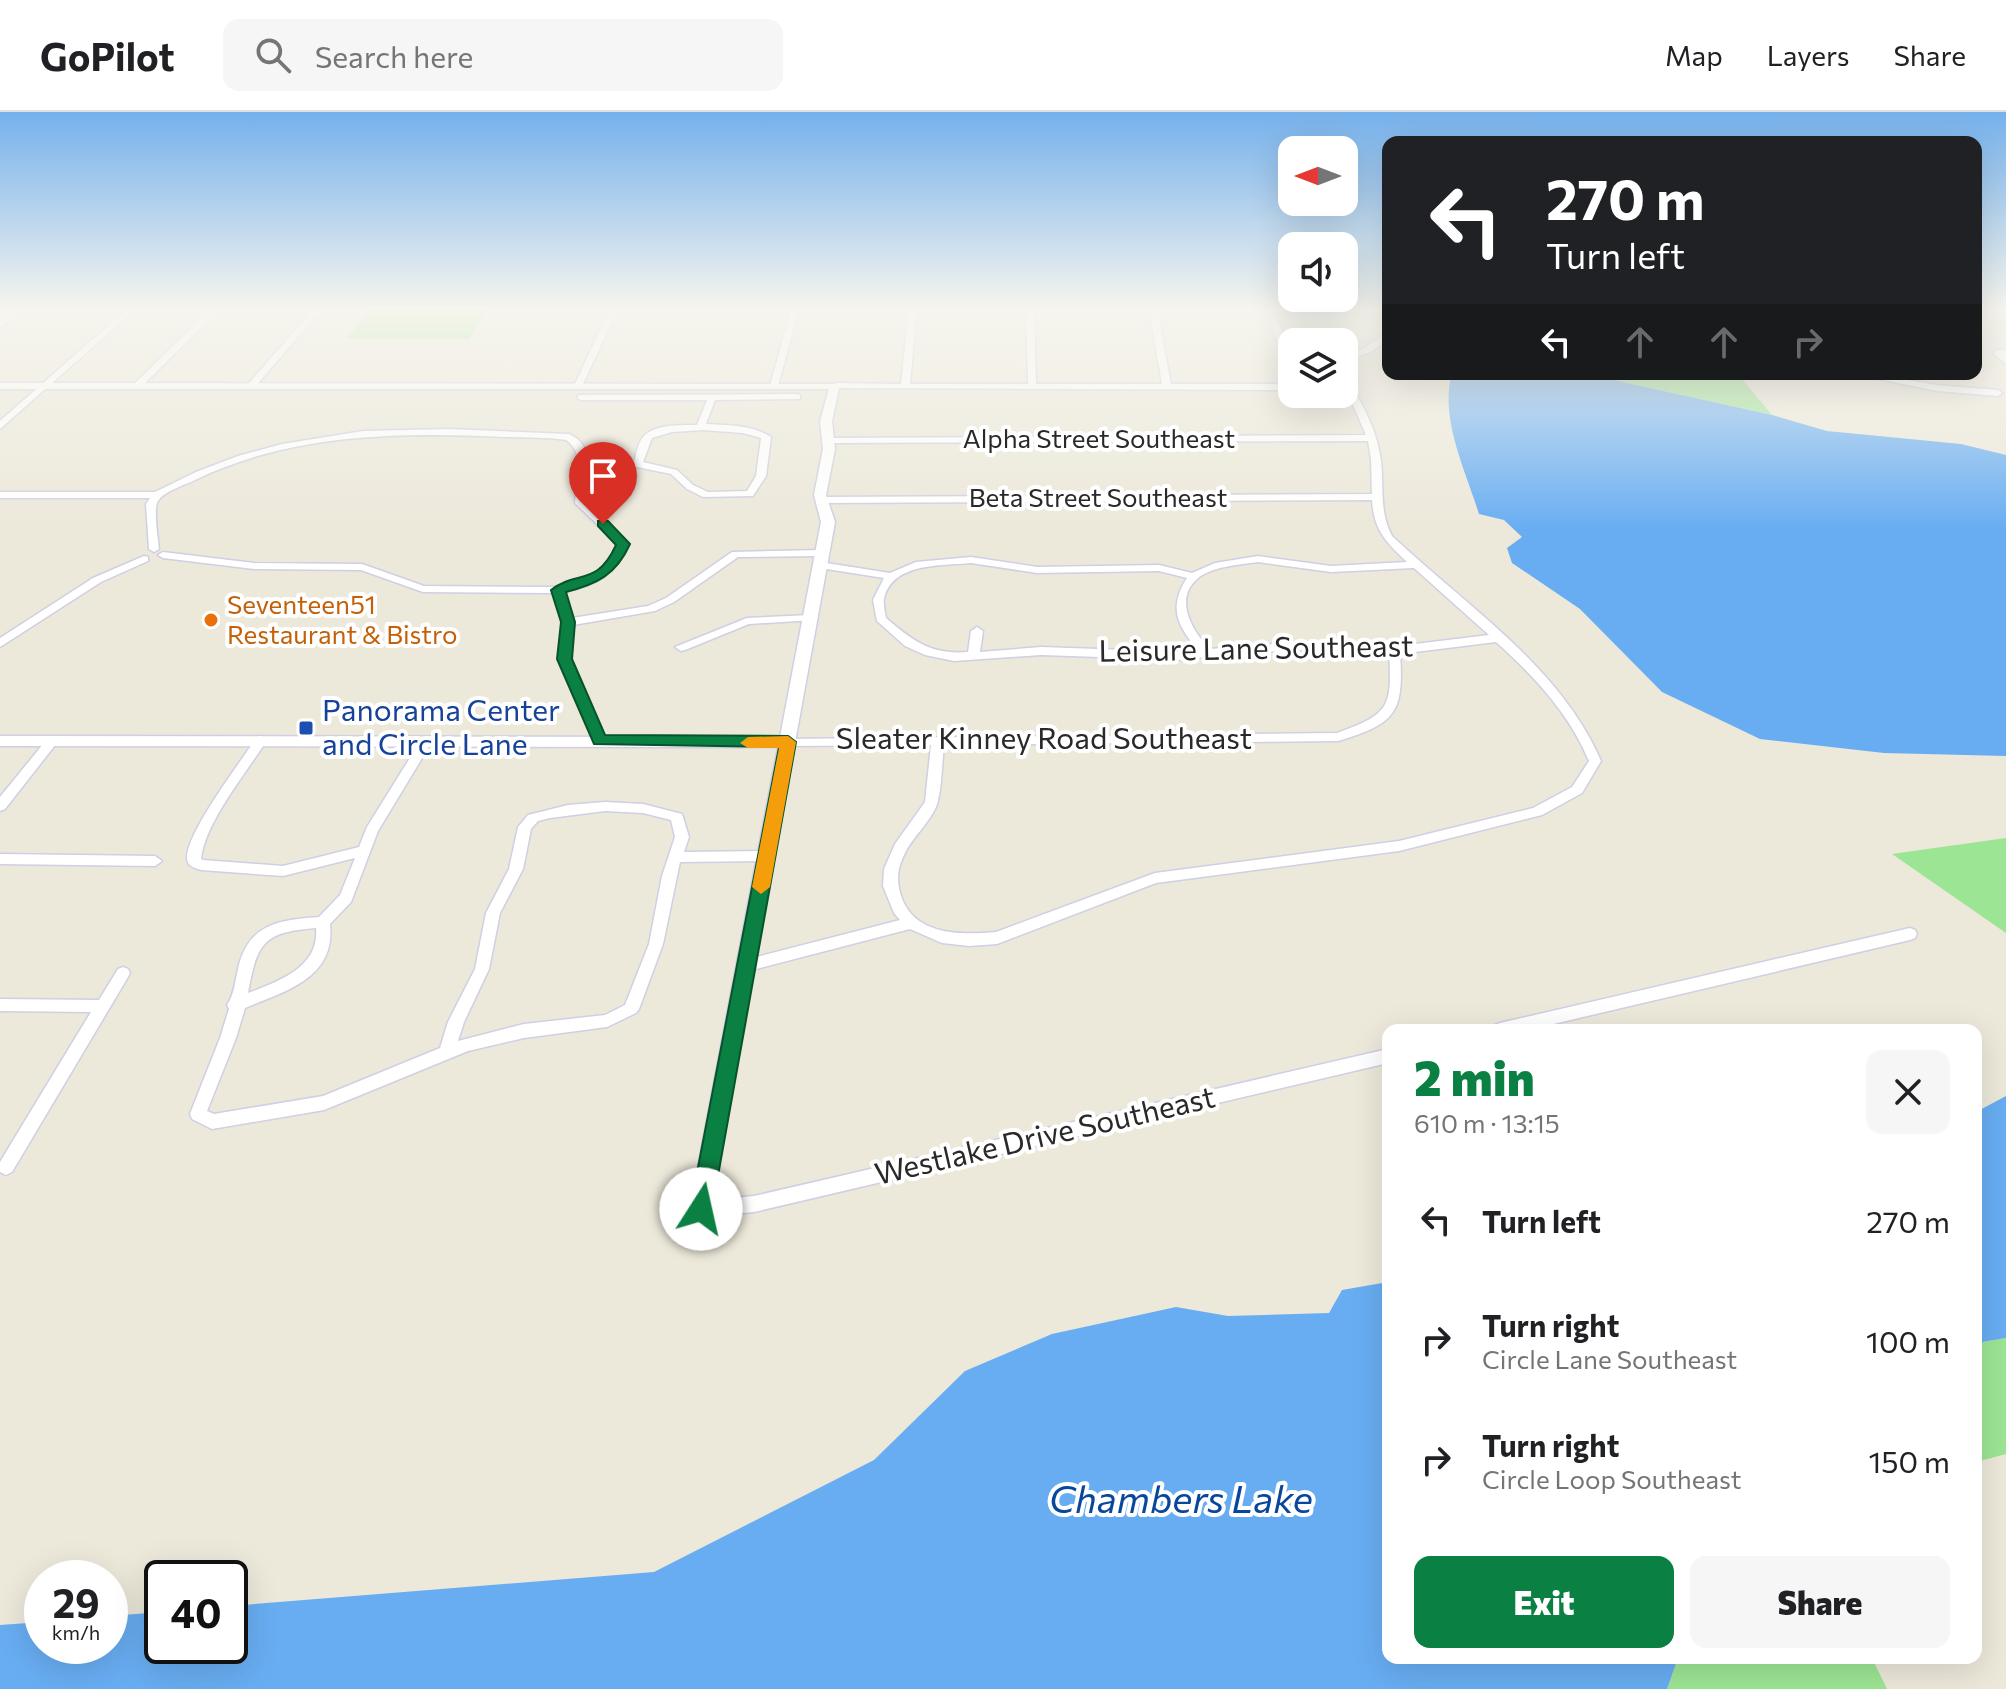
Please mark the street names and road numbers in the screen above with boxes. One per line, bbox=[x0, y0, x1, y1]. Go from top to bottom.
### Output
street label: Alpha Street Southeast bbox=[963, 422, 1235, 453]
street label: Beta Street Southeast bbox=[969, 481, 1227, 512]
street label: Leisure Lane Southeast bbox=[1098, 625, 1414, 668]
street label: Sleater Kinney Road Southeast bbox=[836, 718, 1252, 755]
street label: Westlake Drive Southeast bbox=[871, 1076, 1218, 1191]

